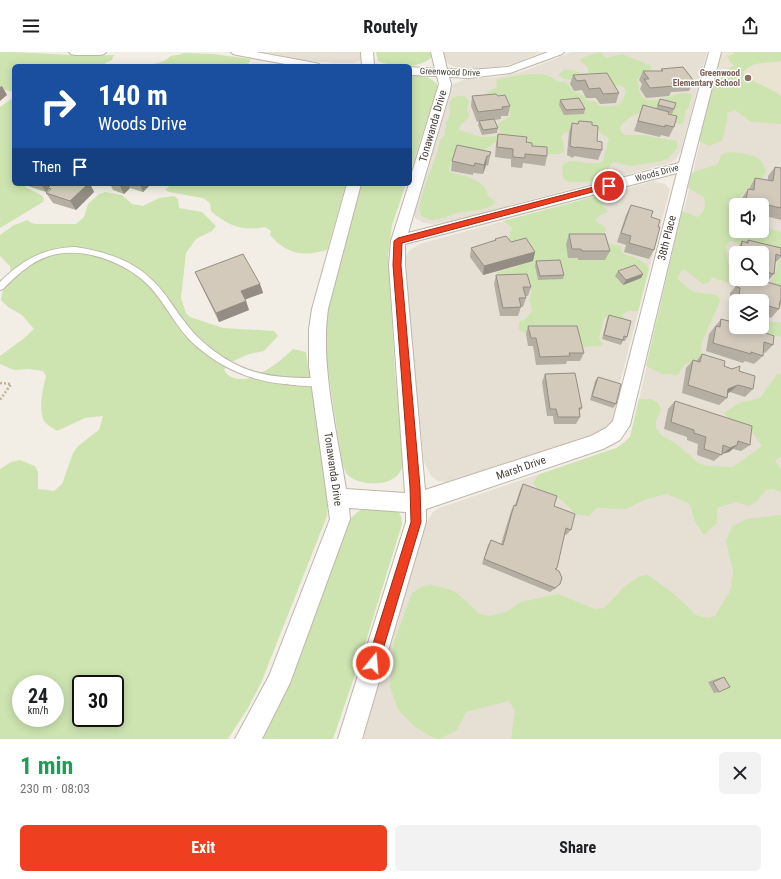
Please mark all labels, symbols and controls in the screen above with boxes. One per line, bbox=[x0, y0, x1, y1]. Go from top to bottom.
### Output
icon: menu bbox=[20, 15, 42, 37]
icon: share bbox=[739, 15, 761, 37]
text: Routely bbox=[363, 16, 418, 37]
street label: Greenwood Drive bbox=[420, 66, 480, 78]
place label: Greenwood Elementary School bbox=[673, 68, 740, 88]
marker: Greenwood Elementary School bbox=[743, 73, 753, 83]
text: 140 m bbox=[98, 79, 168, 112]
icon: right bbox=[32, 80, 84, 132]
street label: Tonawanda Drive bbox=[417, 89, 449, 163]
text: Woods Drive bbox=[98, 113, 187, 134]
icon: arrive bbox=[69, 156, 91, 178]
text: Then bbox=[32, 158, 61, 176]
street label: Woods Drive bbox=[634, 162, 680, 184]
pin bbox=[592, 169, 626, 203]
icon: arrive bbox=[598, 175, 620, 197]
map controls bbox=[729, 198, 769, 334]
button: sound bbox=[729, 198, 769, 238]
street label: 38th Place bbox=[655, 214, 679, 262]
button: search bbox=[729, 246, 769, 286]
button: layers bbox=[729, 294, 769, 334]
street label: Tonawanda Drive bbox=[321, 431, 345, 507]
street label: Marsh Drive bbox=[494, 453, 548, 483]
position arrow bbox=[352, 642, 394, 684]
speed limit sign: 30 bbox=[72, 675, 124, 727]
text: 24 bbox=[28, 684, 48, 708]
text: km/h bbox=[28, 705, 48, 716]
text: 1 min bbox=[20, 752, 73, 780]
button: close bbox=[719, 752, 761, 794]
text: 230 m · 08:03 bbox=[20, 781, 90, 796]
button: Exit bbox=[20, 825, 387, 871]
button: Share bbox=[395, 825, 761, 871]

